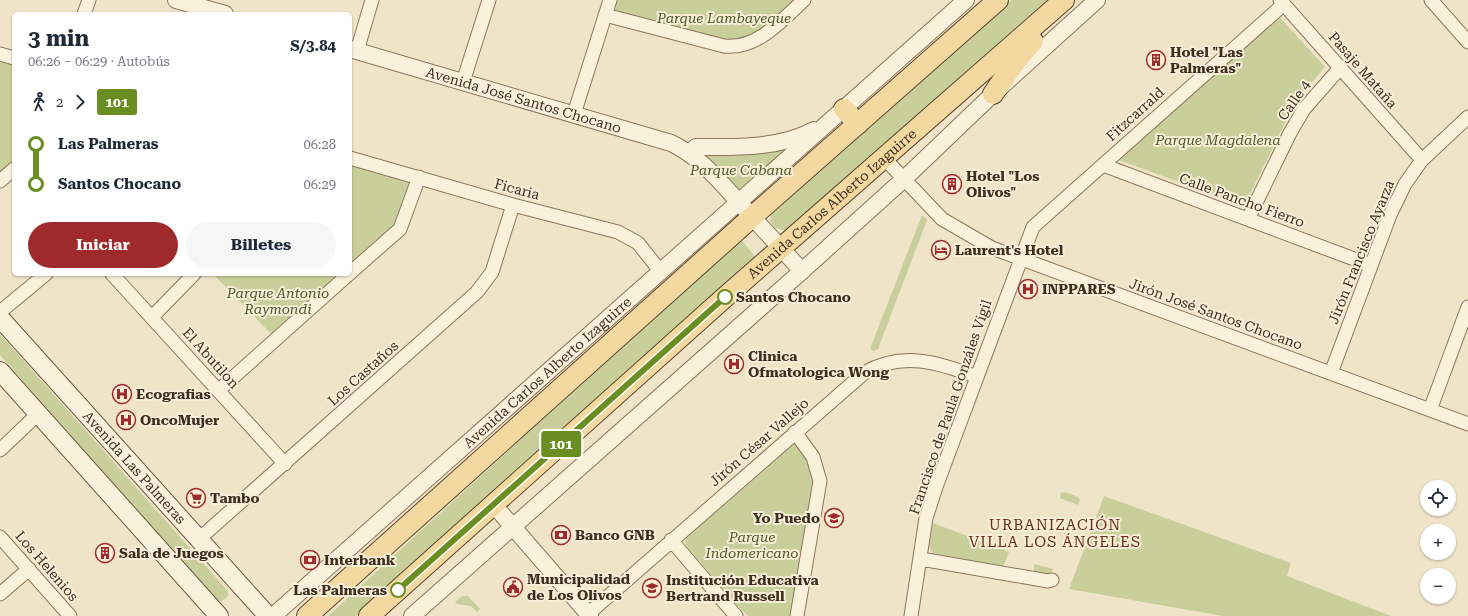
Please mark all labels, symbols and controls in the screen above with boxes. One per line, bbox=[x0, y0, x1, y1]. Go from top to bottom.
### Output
park label: Parque Lambayeque bbox=[656, 10, 791, 26]
text: 3 min bbox=[28, 26, 89, 51]
street label: Pasaje Mataña bbox=[1326, 29, 1401, 112]
text: S/3.84 bbox=[290, 37, 336, 55]
place label: Hotel "Las Palmeras" bbox=[1170, 44, 1243, 76]
building icon: Hotel "Las Palmeras" bbox=[1145, 49, 1167, 71]
text: 06:26 – 06:29 · Autobús bbox=[28, 54, 170, 69]
street label: Avenida José Santos Chocano bbox=[424, 64, 623, 136]
street label: Calle 4 bbox=[1274, 77, 1314, 123]
street label: Fitzcarrald bbox=[1103, 84, 1167, 144]
icon: walk bbox=[28, 91, 50, 113]
icon: forward bbox=[69, 91, 91, 113]
text: 101 bbox=[105, 94, 129, 110]
text: 2 bbox=[56, 95, 63, 110]
street label: Avenida Carlos Alberto Izaguirre bbox=[744, 125, 920, 282]
park label: Parque Magdalena bbox=[1154, 132, 1281, 148]
text: Las Palmeras bbox=[58, 135, 159, 153]
text: 06:28 bbox=[304, 137, 336, 152]
park label: Parque Cabana bbox=[689, 162, 792, 178]
place label: Hotel "Los Olivos" bbox=[966, 168, 1040, 200]
street label: Calle Pancho Fierro bbox=[1177, 170, 1307, 230]
building icon: Hotel "Los Olivos" bbox=[941, 173, 963, 195]
text: Santos Chocano bbox=[58, 175, 181, 193]
street label: Ficaria bbox=[493, 175, 542, 203]
text: 06:29 bbox=[304, 177, 336, 192]
street label: Jirón Francisco Ayarza bbox=[1325, 177, 1397, 326]
button: Iniciar bbox=[28, 222, 178, 268]
button: Billetes bbox=[186, 222, 336, 268]
hotel icon: Laurent's Hotel bbox=[930, 239, 952, 261]
place label: Laurent's Hotel bbox=[955, 242, 1064, 258]
street label: Jirón José Santos Chocano bbox=[1127, 275, 1305, 353]
hospital icon: INPPARES bbox=[1017, 278, 1039, 300]
place label: INPPARES bbox=[1042, 281, 1116, 297]
park label: Parque Antonio Raymondi bbox=[226, 285, 329, 317]
marker: Santos Chocano bbox=[717, 289, 733, 305]
place label: Santos Chocano bbox=[736, 289, 851, 305]
street label: Avenida Carlos Alberto Izaguirre bbox=[460, 293, 635, 451]
street label: Francisco de Paula Gonzáles Vigil bbox=[906, 297, 995, 516]
street label: El Abutilon bbox=[180, 324, 242, 392]
street label: Los Castaños bbox=[325, 337, 402, 409]
place label: Clinica Ofmatologica Wong bbox=[748, 348, 889, 380]
hospital icon: Clinica Ofmatologica Wong bbox=[723, 353, 745, 375]
hospital icon: Ecografias bbox=[111, 383, 133, 405]
place label: Ecografias bbox=[136, 386, 211, 402]
street label: Jirón César Vallejo bbox=[706, 395, 812, 489]
street label: Avenida Las Palmeras bbox=[80, 408, 189, 527]
hospital icon: OncoMujer bbox=[115, 409, 137, 431]
place label: OncoMujer bbox=[140, 412, 220, 428]
line badge: 101 bbox=[538, 431, 584, 457]
text: 101 bbox=[549, 436, 573, 452]
map controls bbox=[1420, 480, 1456, 604]
button: locate bbox=[1420, 480, 1456, 516]
supermarket icon: Tambo bbox=[185, 487, 207, 509]
place label: Tambo bbox=[210, 490, 260, 506]
school or university icon: Yo Puedo bbox=[823, 507, 845, 529]
place label: Yo Puedo bbox=[753, 510, 820, 526]
district label: URBANIZACIÓN VILLA LOS ÁNGELES bbox=[969, 515, 1141, 551]
bank icon: Banco GNB bbox=[550, 524, 572, 546]
button: + bbox=[1420, 524, 1456, 560]
place label: Banco GNB bbox=[575, 527, 655, 543]
street label: Los Helenios bbox=[12, 528, 82, 604]
park label: Parque Indomericano bbox=[704, 529, 799, 561]
building icon: Sala de Juegos bbox=[94, 542, 116, 564]
place label: Sala de Juegos bbox=[119, 545, 224, 561]
bank icon: Interbank bbox=[299, 549, 321, 571]
place label: Interbank bbox=[324, 552, 396, 568]
button: − bbox=[1420, 568, 1456, 604]
place label: Municipalidad de Los Olivos bbox=[527, 571, 631, 603]
place label: Institución Educativa Bertrand Russell bbox=[666, 572, 819, 604]
public building icon: Municipalidad de Los Olivos bbox=[502, 576, 524, 598]
school or university icon: Institución Educativa Bertrand Russell bbox=[641, 577, 663, 599]
place label: Las Palmeras bbox=[293, 582, 387, 598]
marker: Las Palmeras bbox=[390, 582, 406, 598]

